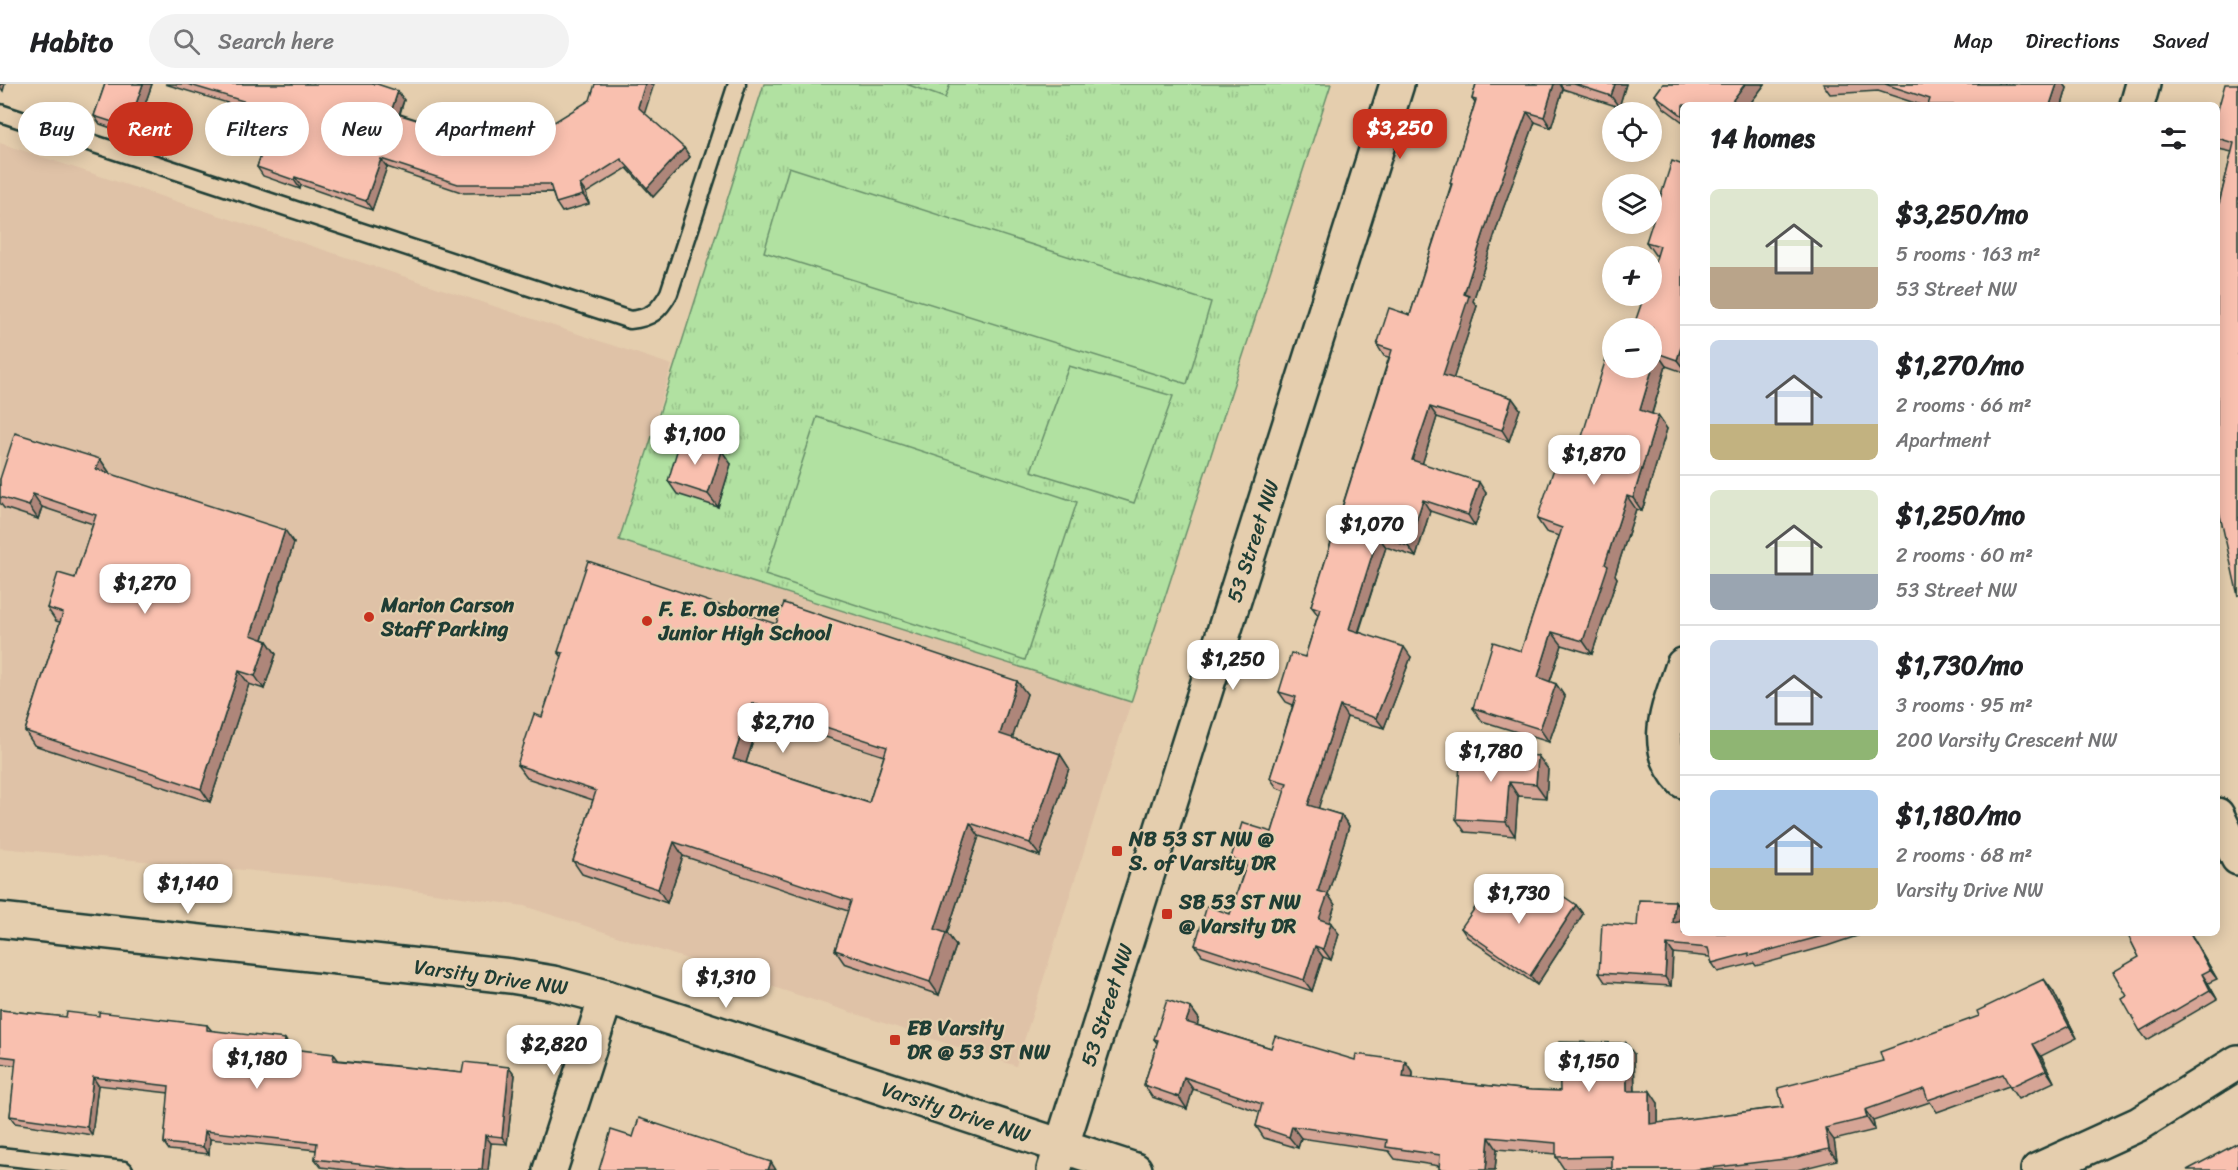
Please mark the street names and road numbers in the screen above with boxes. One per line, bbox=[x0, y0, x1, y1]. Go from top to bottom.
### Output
street label: 53 Street NW bbox=[1215, 474, 1291, 607]
street label: 53 Street NW bbox=[1069, 938, 1145, 1071]
street label: Varsity Drive NW bbox=[412, 947, 571, 1007]
street label: Varsity Drive NW bbox=[876, 1070, 1036, 1154]

